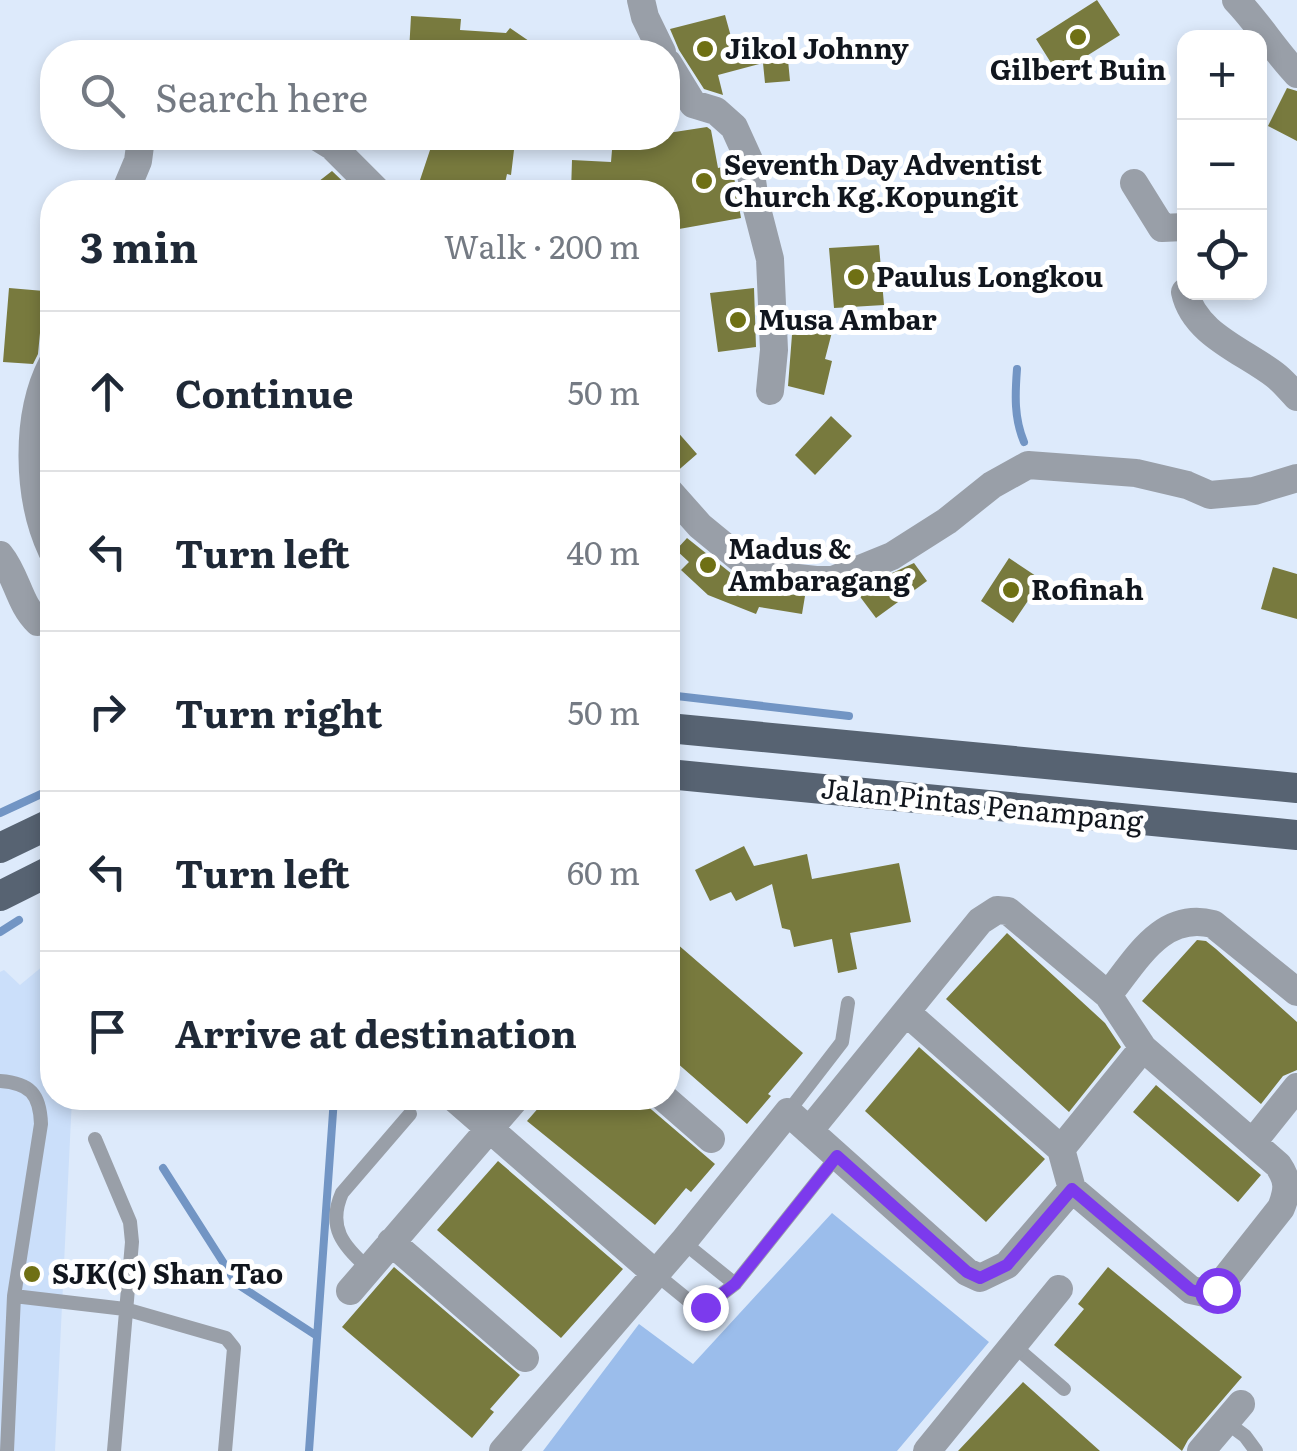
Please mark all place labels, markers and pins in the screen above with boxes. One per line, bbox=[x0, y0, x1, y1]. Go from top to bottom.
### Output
place label: Jikol Johnny bbox=[725, 26, 910, 68]
marker: Gilbert Buin bbox=[1067, 26, 1089, 48]
marker: Jikol Johnny bbox=[694, 38, 716, 60]
place label: Gilbert Buin bbox=[990, 47, 1166, 89]
place label: Seventh Day Adventist Church Kg.Kopungit bbox=[724, 142, 1043, 216]
marker: Seventh Day Adventist Church Kg.Kopungit bbox=[693, 170, 715, 192]
place label: Paulus Longkou bbox=[876, 254, 1103, 296]
marker: Paulus Longkou bbox=[845, 266, 867, 288]
place label: Musa Ambar bbox=[758, 297, 937, 339]
marker: Musa Ambar bbox=[727, 309, 749, 331]
place label: Madus & Ambaragang bbox=[728, 526, 911, 600]
marker: Madus & Ambaragang bbox=[697, 554, 719, 576]
place label: Rofinah bbox=[1031, 567, 1144, 609]
marker: Rofinah bbox=[1000, 579, 1022, 601]
place label: SJK(C) Shan Tao bbox=[52, 1251, 283, 1293]
marker: SJK(C) Shan Tao bbox=[21, 1263, 43, 1285]

